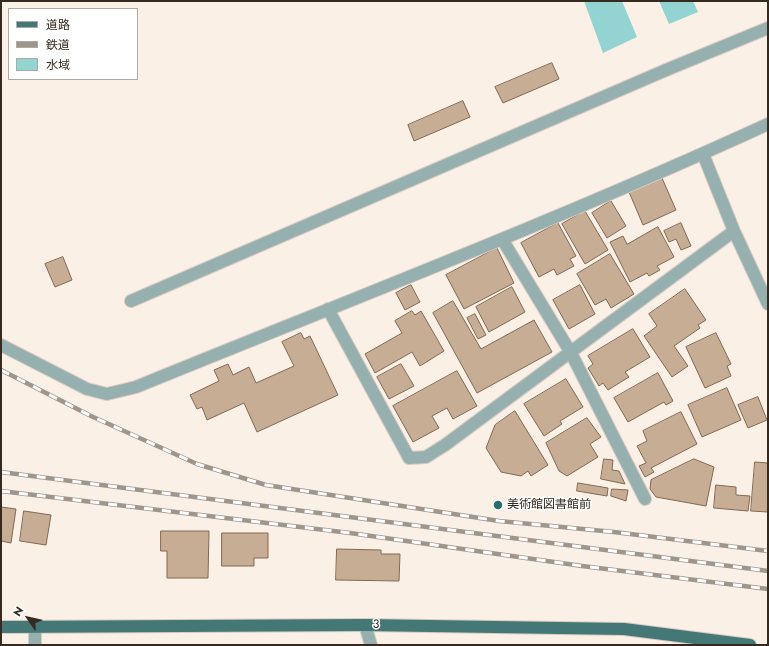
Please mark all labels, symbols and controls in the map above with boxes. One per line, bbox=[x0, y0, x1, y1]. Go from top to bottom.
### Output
legend bbox=[8, 8, 138, 80]
text: 道路 bbox=[46, 16, 70, 34]
text: 鉄道 bbox=[46, 36, 70, 54]
text: 水域 bbox=[46, 56, 70, 74]
place label: 美術館図書館前 bbox=[507, 498, 591, 512]
marker: 美術館図書館前 bbox=[492, 499, 504, 511]
north arrow bbox=[8, 598, 48, 638]
text: N bbox=[9, 603, 27, 619]
street label: 3 bbox=[373, 618, 379, 632]

